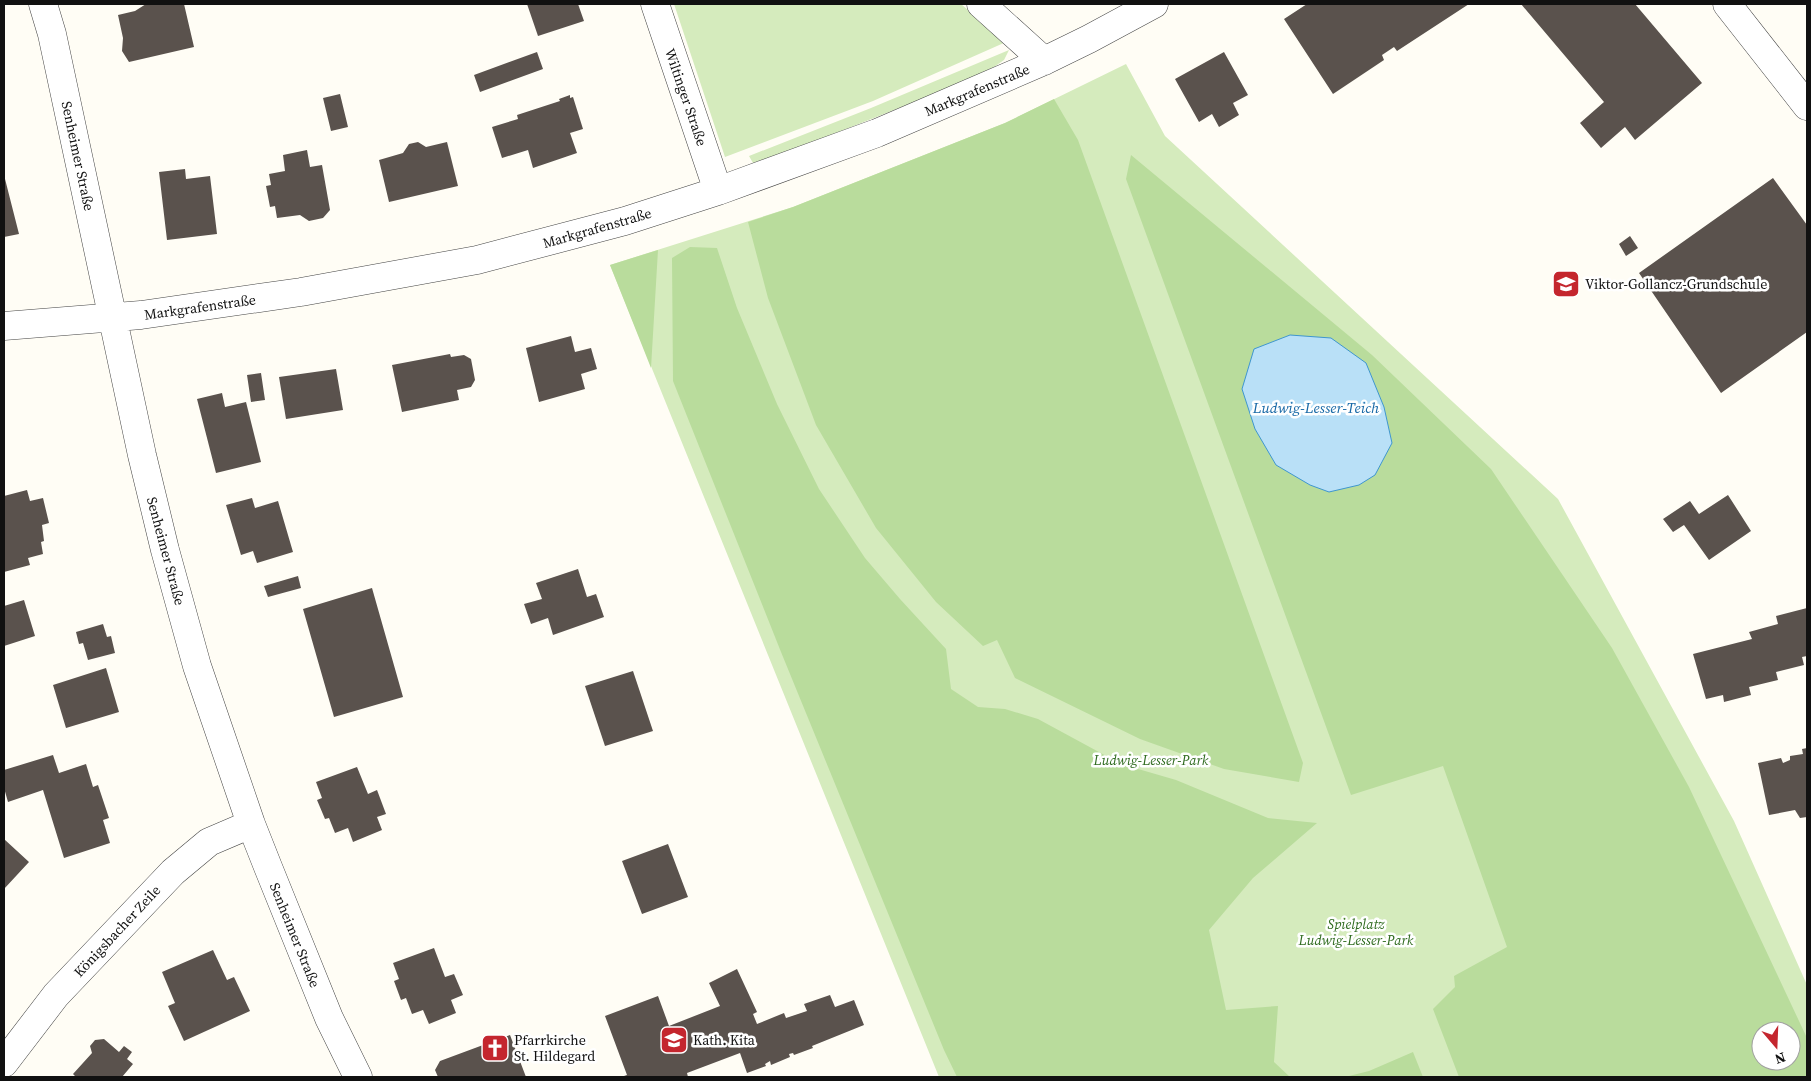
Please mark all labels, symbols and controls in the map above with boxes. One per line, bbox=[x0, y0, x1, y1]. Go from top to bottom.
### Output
street label: Wiltinger Straße bbox=[660, 45, 712, 149]
street label: Markgrafenstraße bbox=[921, 59, 1033, 121]
street label: Senheimer Straße bbox=[57, 99, 99, 213]
street label: Markgrafenstraße bbox=[540, 203, 654, 253]
school or university icon: Viktor-Gollancz-Grundschule bbox=[1551, 269, 1581, 299]
place label: Viktor-Gollancz-Grundschule bbox=[1585, 274, 1767, 294]
street label: Markgrafenstraße bbox=[143, 289, 257, 325]
water label: Ludwig-Lesser-Teich bbox=[1252, 397, 1379, 418]
street label: Senheimer Straße bbox=[142, 495, 190, 607]
park label: Ludwig-Lesser-Park bbox=[1093, 750, 1209, 770]
street label: Königsbacher Zeile bbox=[69, 880, 165, 982]
street label: Senheimer Straße bbox=[265, 880, 325, 990]
park label: Spielplatz Ludwig-Lesser-Park bbox=[1298, 914, 1414, 950]
north arrow bbox=[1751, 1021, 1801, 1071]
school or university icon: Kath. Kita bbox=[659, 1025, 689, 1055]
place label: Pfarrkirche St. Hildegard bbox=[514, 1030, 595, 1066]
place label: Kath. Kita bbox=[693, 1030, 756, 1050]
church icon: Pfarrkirche St. Hildegard bbox=[480, 1033, 510, 1063]
text: N bbox=[1772, 1047, 1788, 1069]

